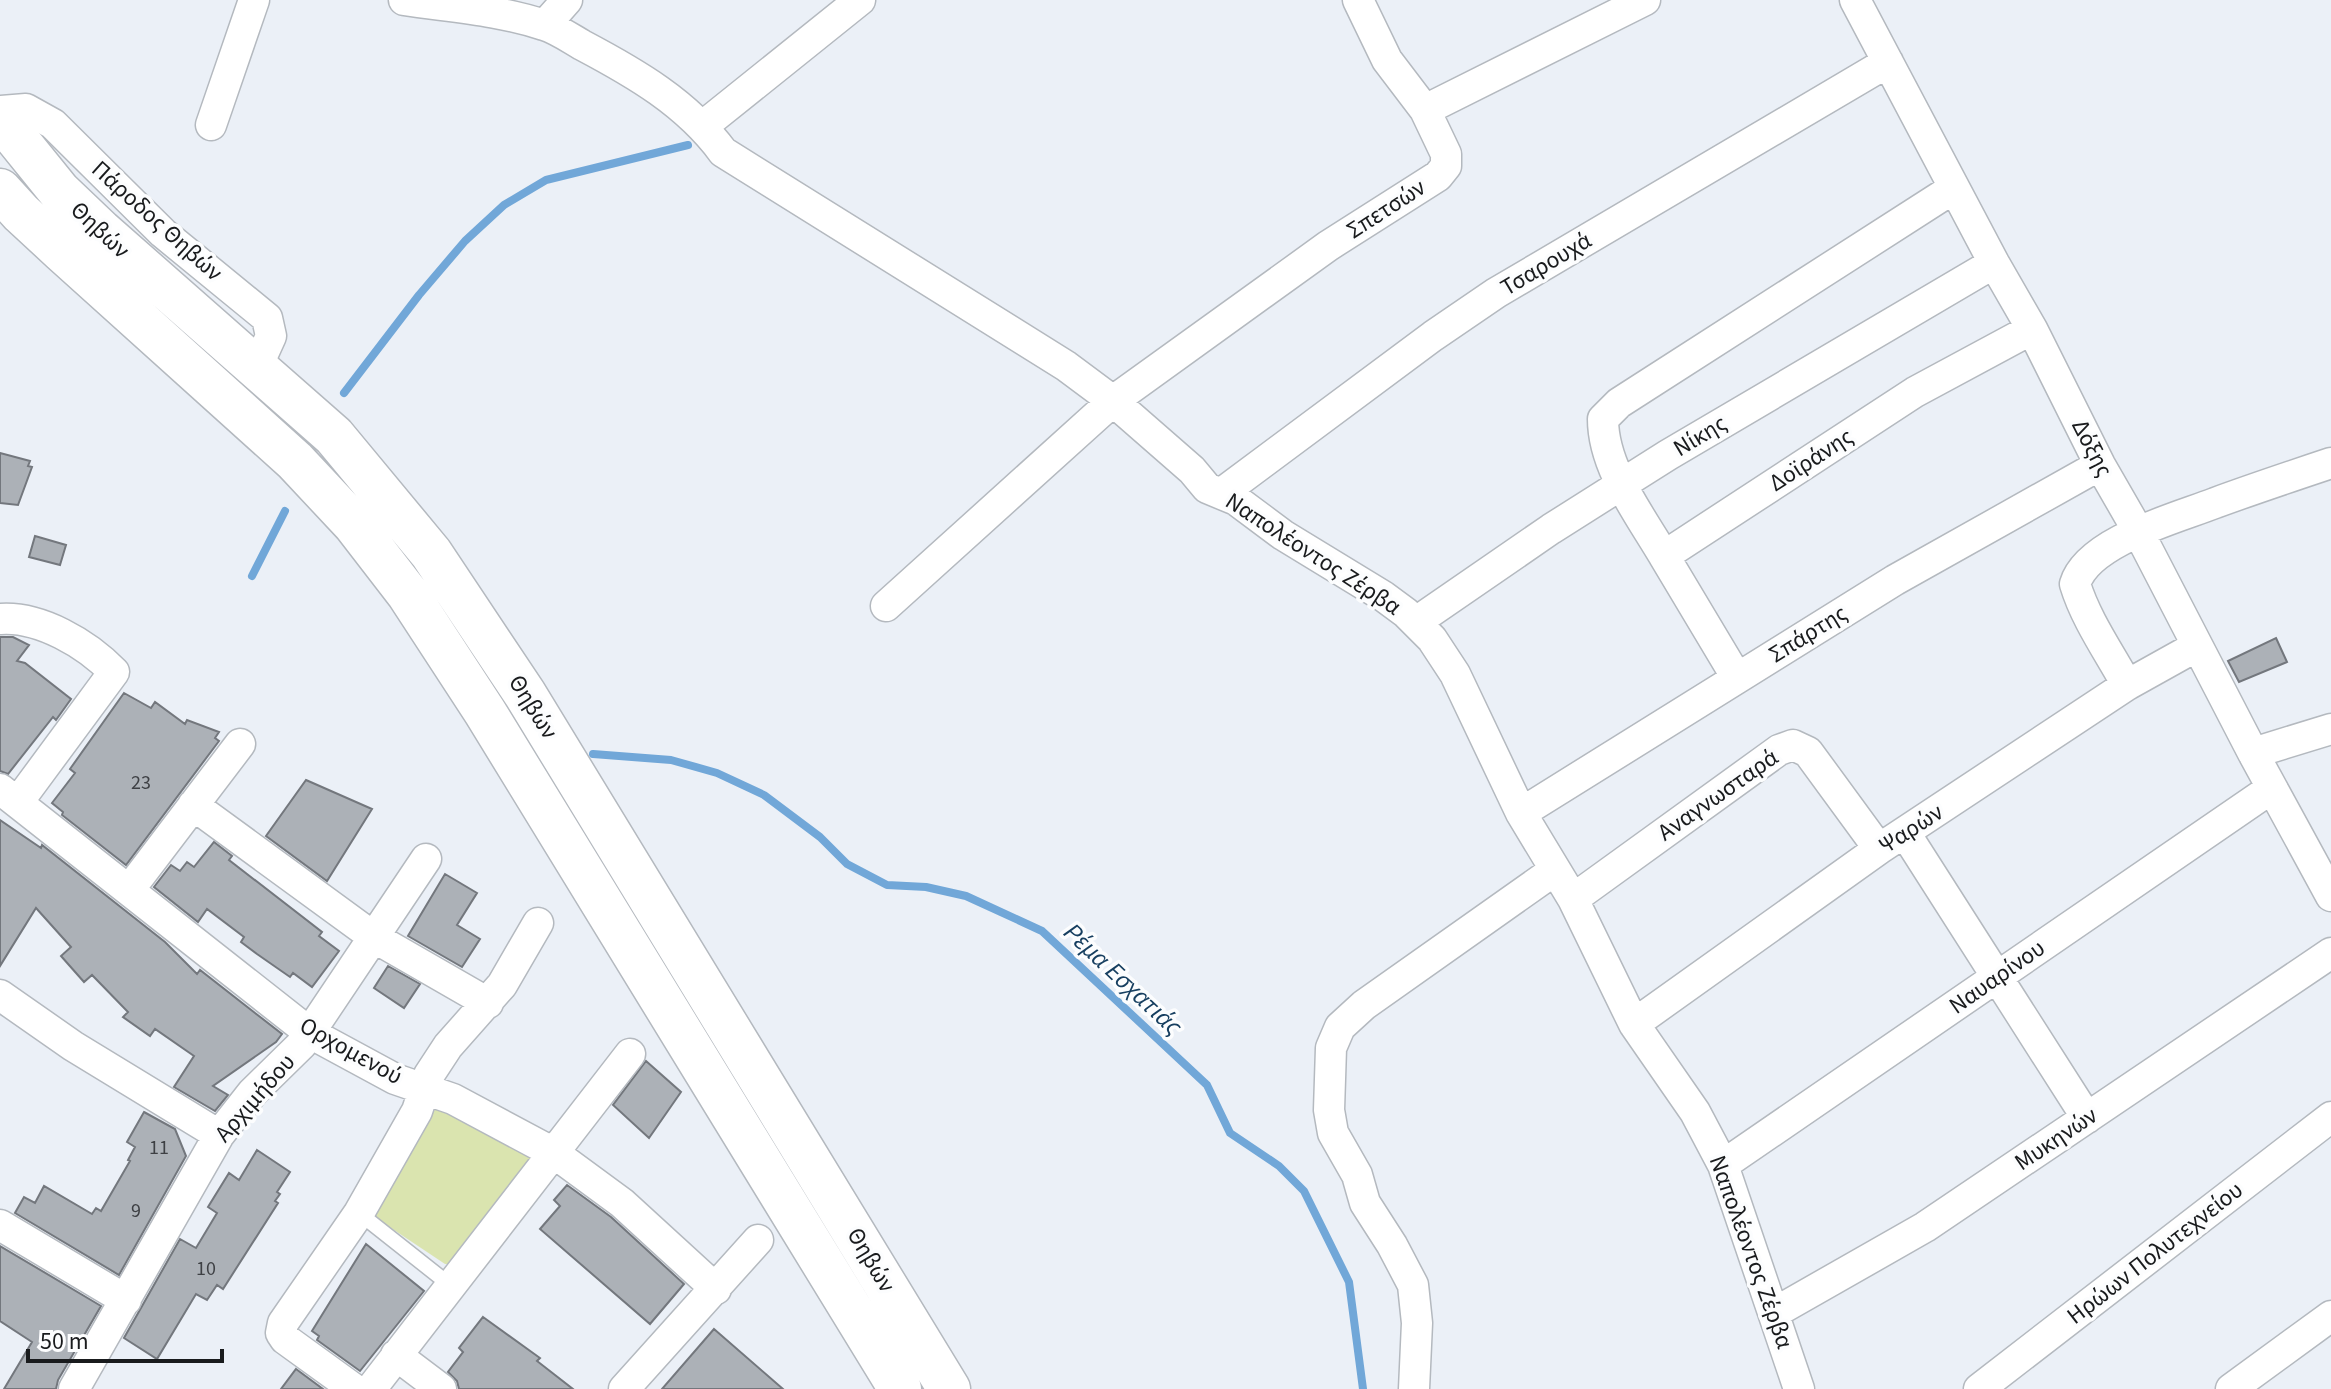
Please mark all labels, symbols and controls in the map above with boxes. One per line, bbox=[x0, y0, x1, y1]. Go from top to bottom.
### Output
street label: Πάροδος Θηβών bbox=[86, 155, 228, 287]
street label: Σπετσών bbox=[1340, 170, 1432, 248]
street label: Θηβών bbox=[64, 196, 136, 264]
street label: Τσαρουχά bbox=[1494, 223, 1599, 305]
street label: Νίκης bbox=[1667, 406, 1733, 466]
street label: Δόξης bbox=[2063, 413, 2121, 483]
street label: Δοϊράνης bbox=[1762, 420, 1860, 500]
street label: Ναπολέοντος Ζέρβα bbox=[1218, 484, 1408, 624]
street label: Σπάρτης bbox=[1762, 596, 1854, 672]
street label: Θηβών bbox=[500, 668, 566, 746]
street label: Αναγνωσταρά bbox=[1650, 740, 1786, 850]
house number: 23 bbox=[131, 769, 151, 797]
street label: Ψαρών bbox=[1872, 795, 1950, 863]
water label: Ρέμα Εσχατιάς bbox=[1055, 914, 1191, 1044]
street label: Ναυαρίνου bbox=[1942, 931, 2052, 1023]
street label: Ορχομενού bbox=[293, 1008, 409, 1094]
street label: Αρχιμήδου bbox=[206, 1046, 304, 1150]
street label: Μυκηνών bbox=[2007, 1098, 2105, 1180]
house number: 11 bbox=[149, 1134, 169, 1162]
street label: Ναπολέοντος Ζέρβα bbox=[1700, 1151, 1802, 1354]
street label: Ηρώων Πολυτεχνείου bbox=[2059, 1173, 2251, 1333]
house number: 9 bbox=[131, 1197, 141, 1225]
street label: Θηβών bbox=[838, 1221, 904, 1299]
house number: 10 bbox=[196, 1255, 216, 1283]
scale bar bbox=[28, 1313, 222, 1363]
text: 50 m bbox=[40, 1324, 89, 1359]

